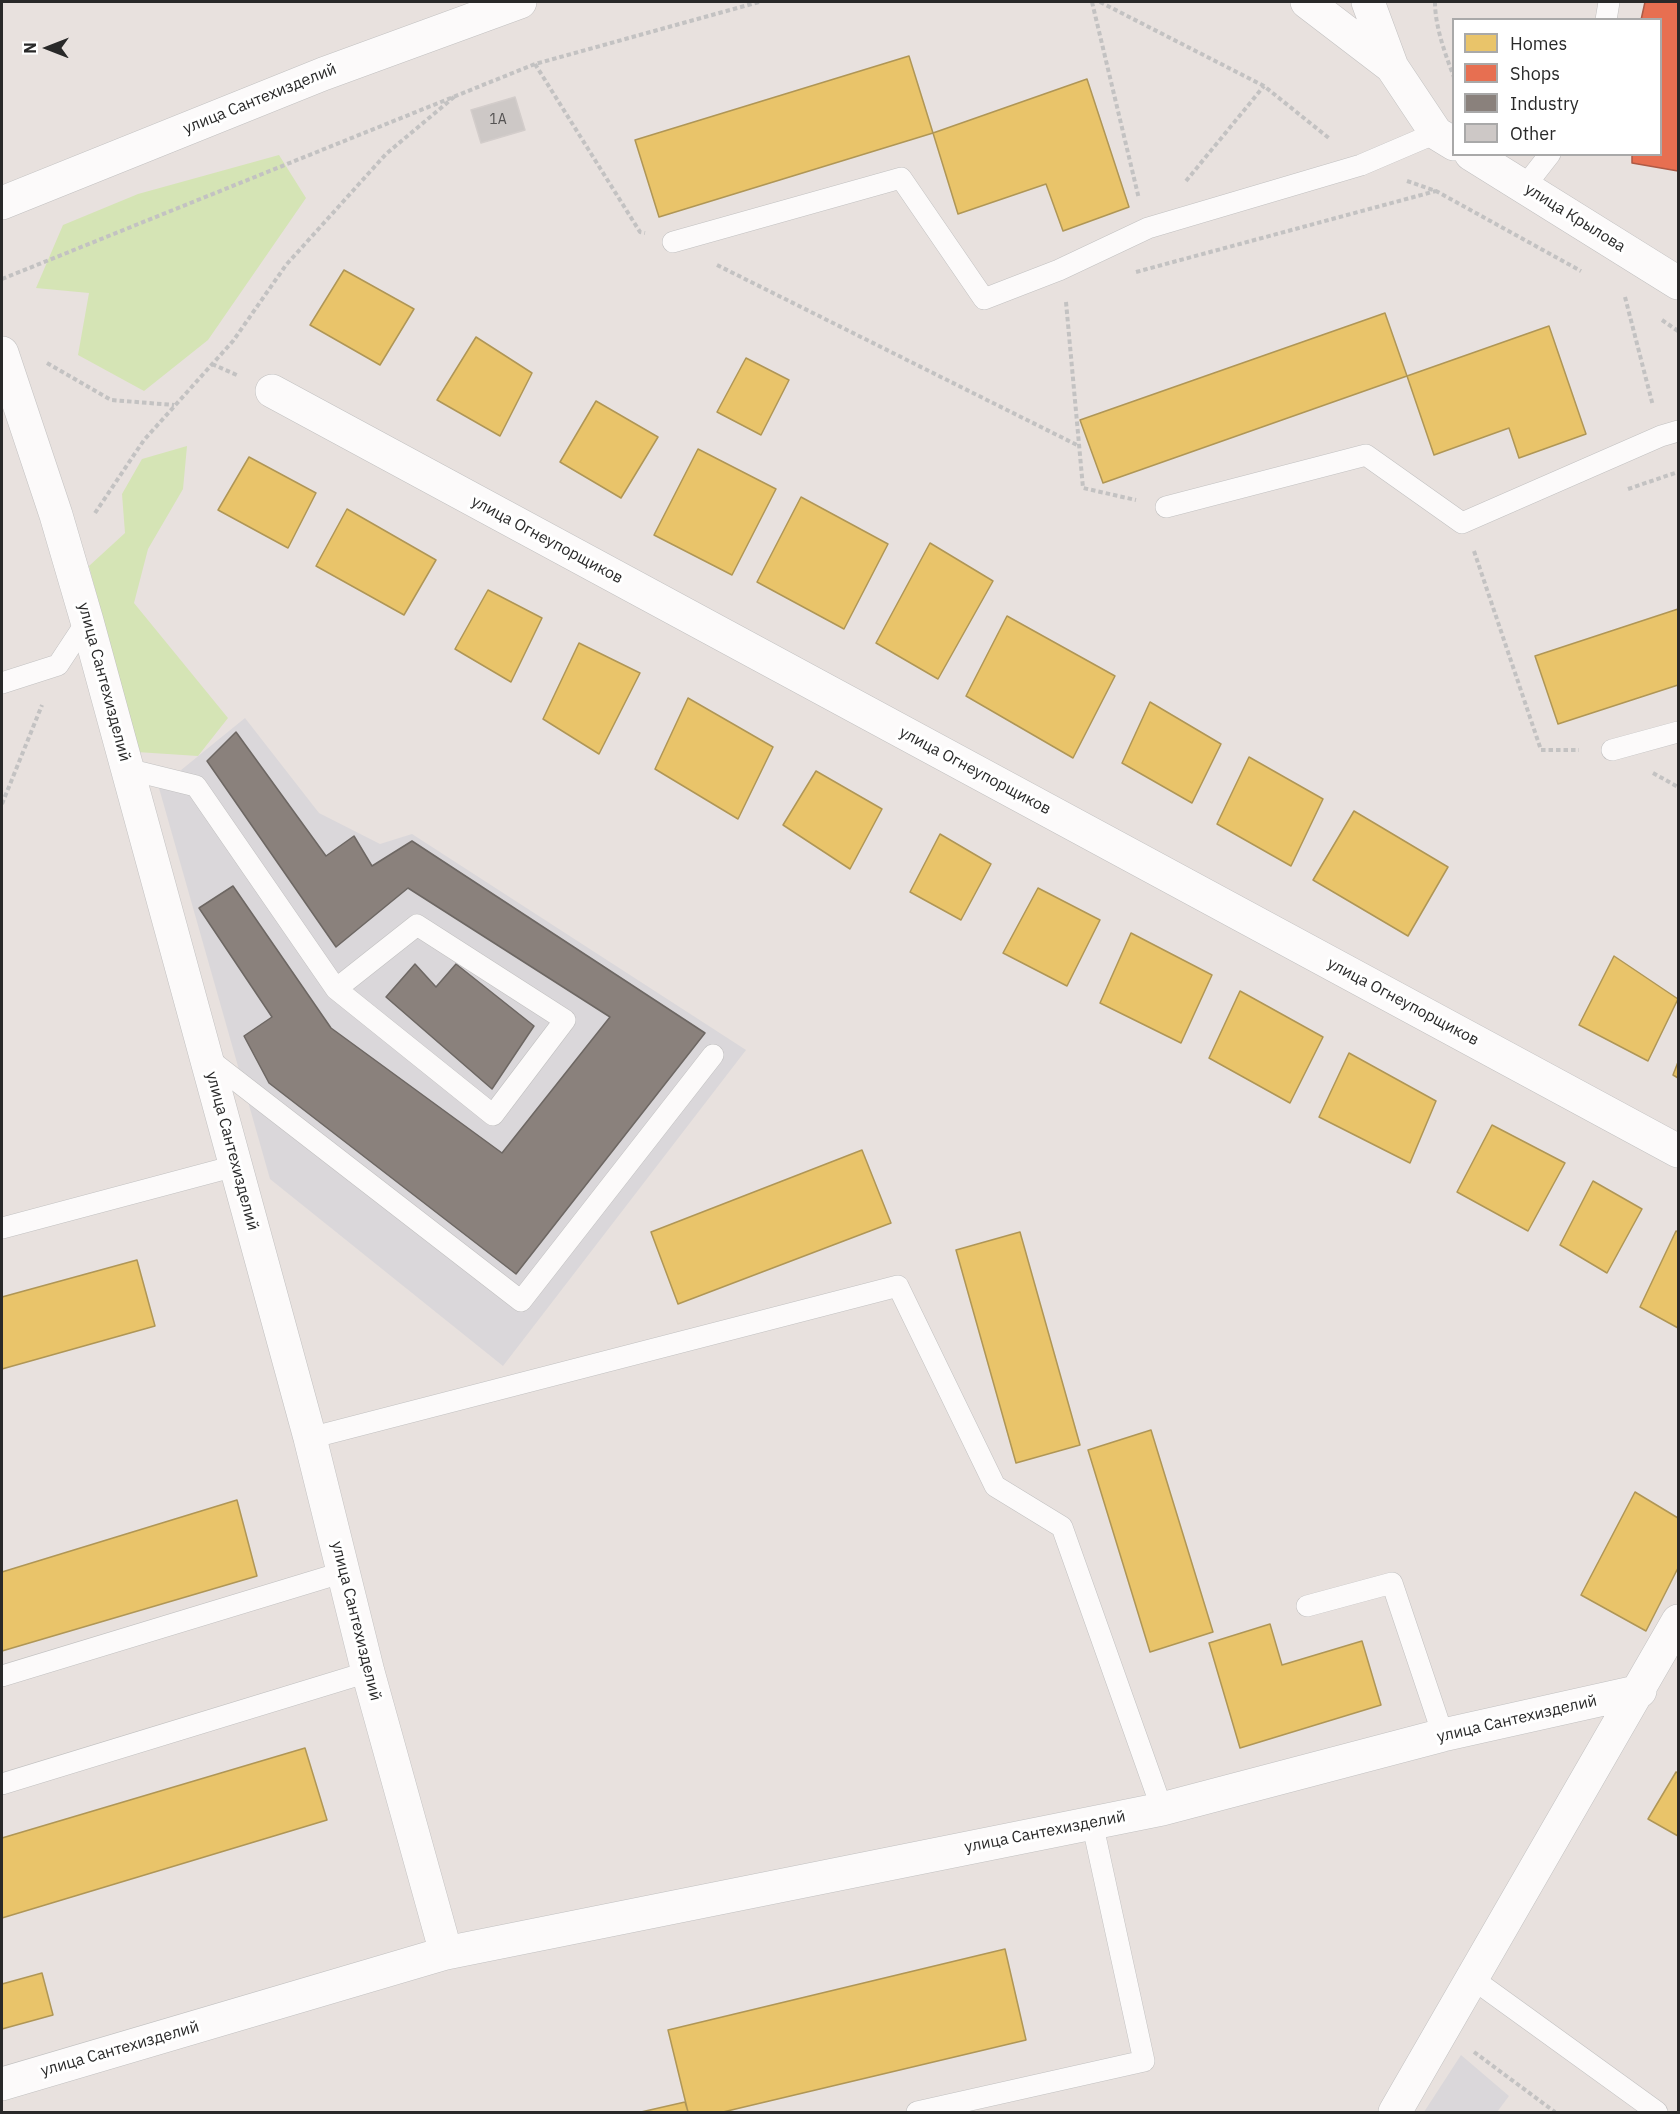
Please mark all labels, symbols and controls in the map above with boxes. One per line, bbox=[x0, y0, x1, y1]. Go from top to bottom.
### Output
north arrow bbox=[18, 18, 78, 78]
legend bbox=[1452, 18, 1662, 156]
text: Homes bbox=[1510, 32, 1567, 55]
text: N bbox=[20, 42, 40, 54]
street label: улица Сантехизделий bbox=[181, 59, 339, 139]
text: Shops bbox=[1510, 62, 1560, 85]
text: Industry bbox=[1510, 92, 1579, 115]
house number: 1А bbox=[489, 112, 507, 128]
text: Other bbox=[1510, 122, 1556, 145]
street label: улица Крылова bbox=[1521, 179, 1629, 257]
street label: улица Огнеупорщиков bbox=[468, 492, 626, 588]
street label: улица Сантехизделий bbox=[74, 600, 134, 764]
street label: улица Огнеупорщиков bbox=[896, 723, 1054, 819]
street label: улица Огнеупорщиков bbox=[1324, 954, 1482, 1050]
street label: улица Сантехизделий bbox=[202, 1069, 262, 1233]
street label: улица Сантехизделий bbox=[327, 1539, 385, 1703]
street label: улица Сантехизделий bbox=[1435, 1691, 1599, 1747]
street label: улица Сантехизделий bbox=[963, 1807, 1127, 1857]
street label: улица Сантехизделий bbox=[39, 2017, 201, 2081]

